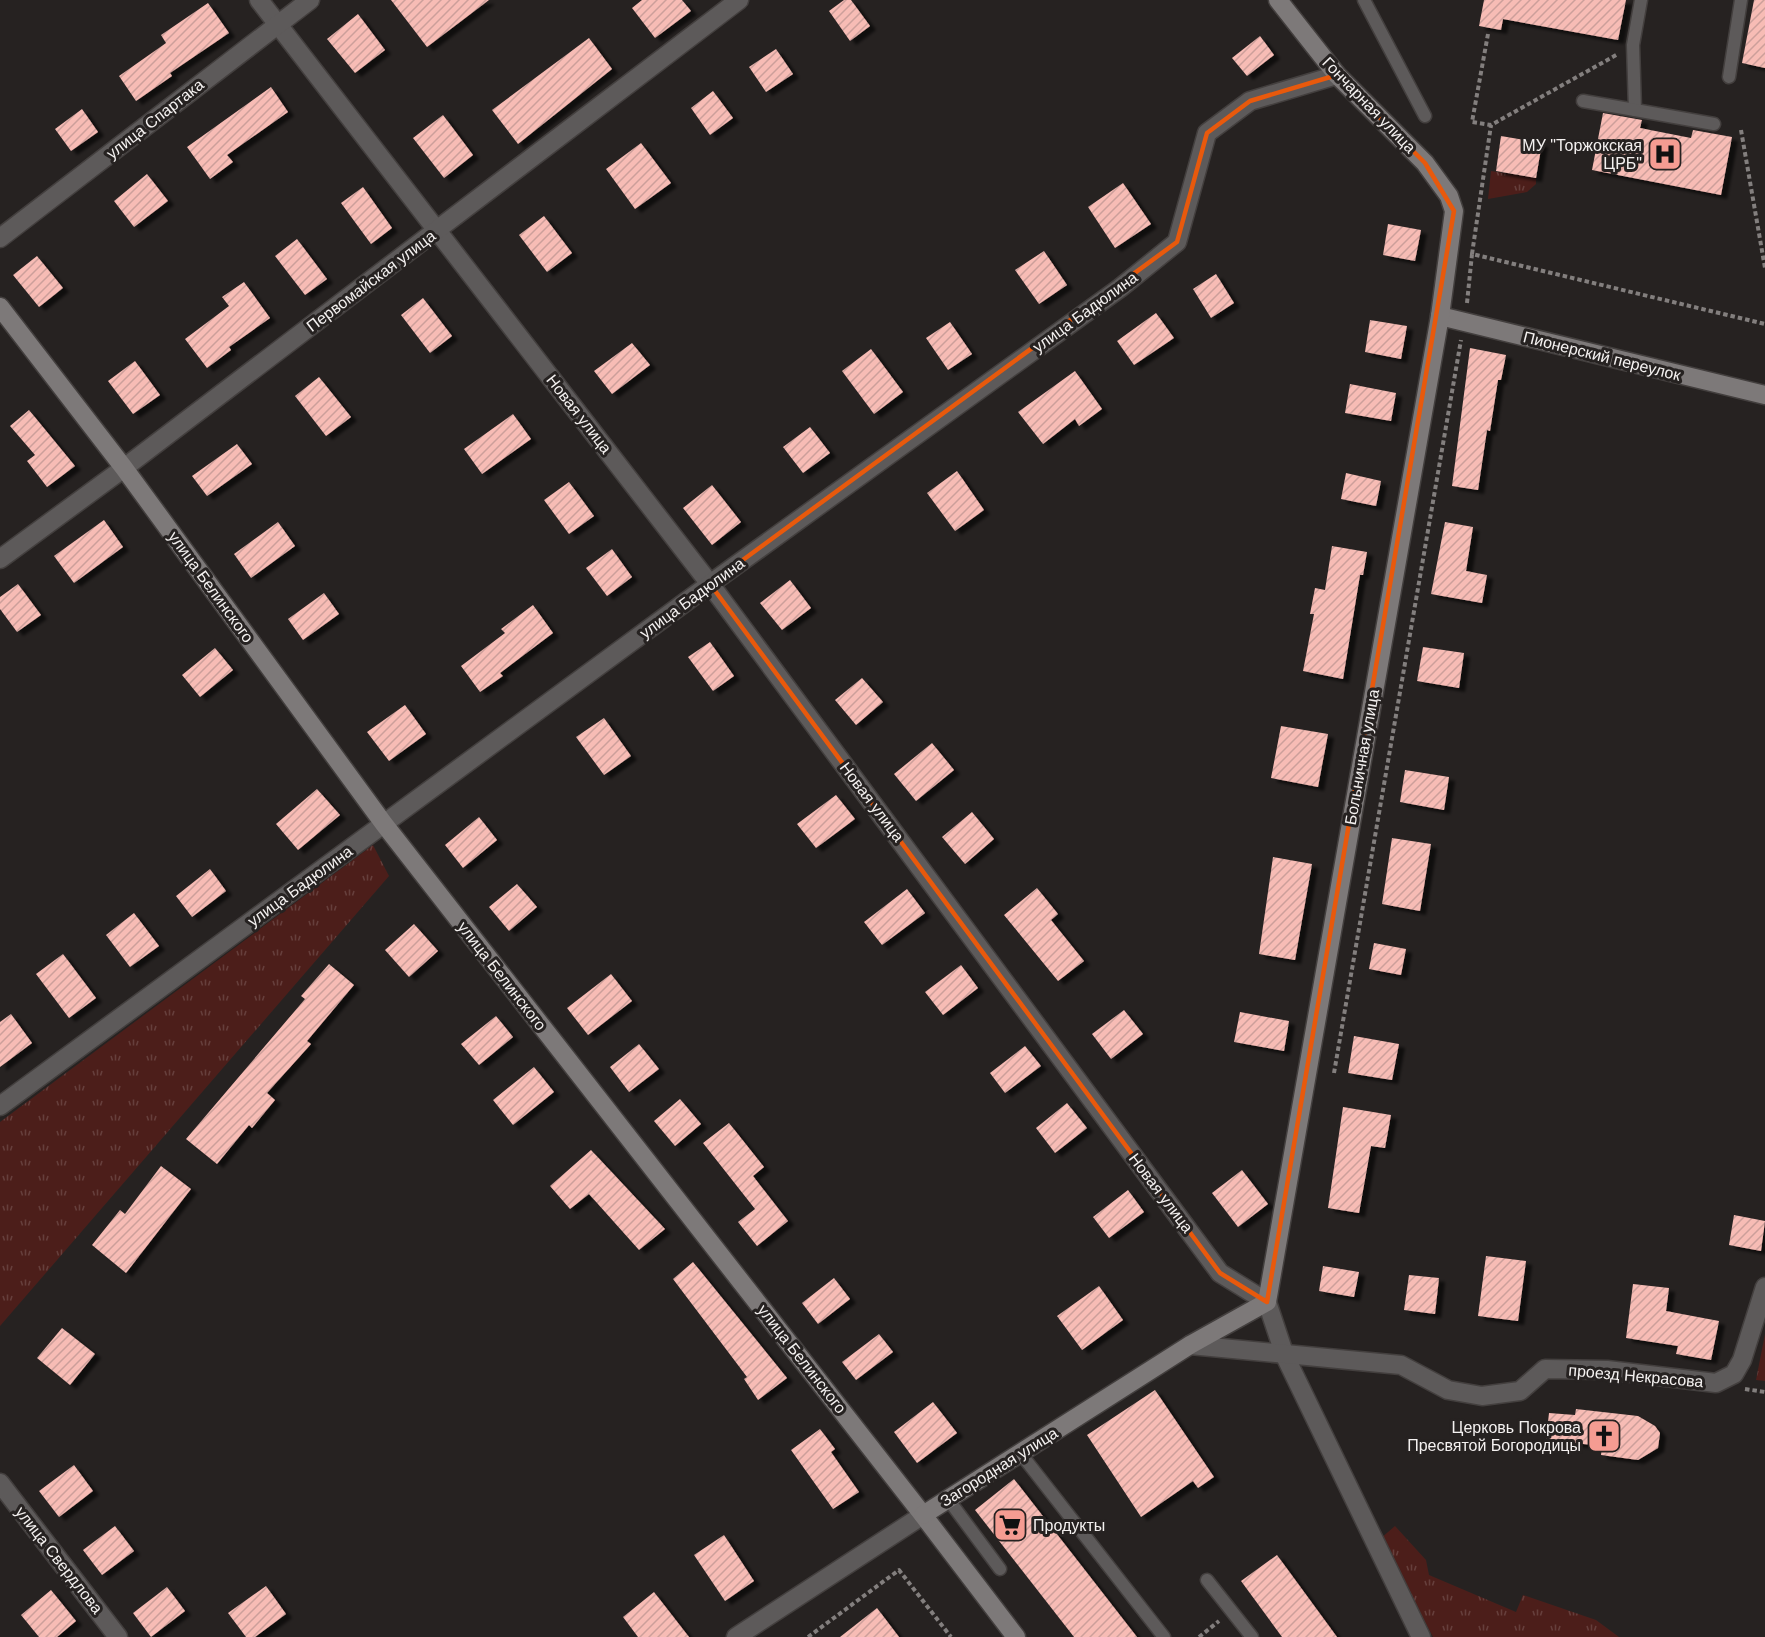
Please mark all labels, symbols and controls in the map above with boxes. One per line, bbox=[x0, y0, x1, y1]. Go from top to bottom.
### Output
street label: Гончарная улица bbox=[1319, 54, 1419, 156]
street label: улица Спартака bbox=[103, 76, 207, 162]
hospital icon: МУ "Торжокская ЦРБ" bbox=[1647, 136, 1683, 172]
place label: МУ "Торжокская ЦРБ" bbox=[1522, 137, 1642, 172]
street label: Первомайская улица bbox=[303, 227, 439, 335]
street label: улица Бадюлина bbox=[1030, 268, 1141, 356]
street label: Пионерский переулок bbox=[1522, 328, 1683, 384]
street label: Новая улица bbox=[543, 371, 615, 457]
street label: улица Белинского bbox=[165, 528, 257, 646]
street label: улица Бадюлина bbox=[637, 554, 748, 642]
street label: Больничная улица bbox=[1342, 688, 1382, 826]
street label: Новая улица bbox=[837, 759, 907, 845]
street label: улица Бадюлина bbox=[245, 842, 356, 930]
street label: улица Белинского bbox=[454, 918, 550, 1034]
street label: Новая улица bbox=[1126, 1150, 1196, 1236]
street label: улица Белинского bbox=[754, 1301, 850, 1417]
street label: проезд Некрасова bbox=[1568, 1362, 1704, 1390]
church icon: Церковь Покрова Пресвятой Богородицы bbox=[1586, 1418, 1622, 1454]
place label: Церковь Покрова Пресвятой Богородицы bbox=[1407, 1419, 1581, 1454]
street label: Загородная улица bbox=[937, 1424, 1061, 1510]
street label: улица Свердлова bbox=[12, 1503, 106, 1617]
supermarket icon: Продукты bbox=[992, 1507, 1028, 1543]
place label: Продукты bbox=[1033, 1517, 1105, 1534]

